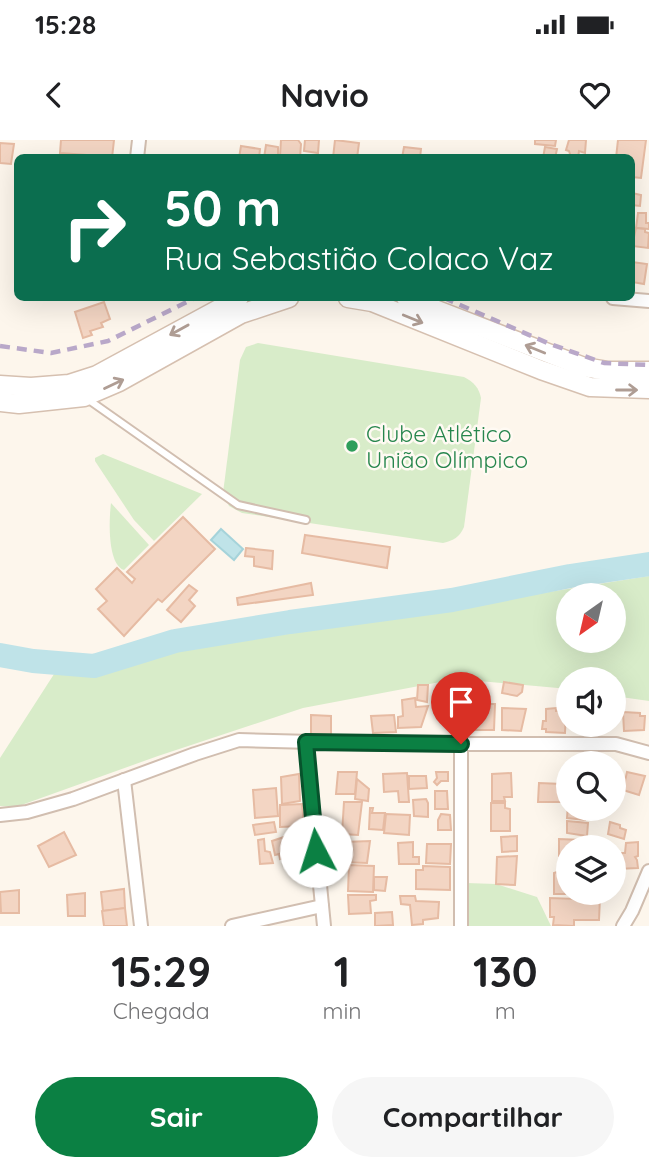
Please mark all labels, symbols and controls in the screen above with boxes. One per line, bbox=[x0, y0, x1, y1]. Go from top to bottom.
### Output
text: 15:28 bbox=[35, 8, 96, 41]
text: Navio bbox=[280, 75, 369, 115]
icon: back bbox=[35, 76, 73, 114]
icon: heart bbox=[576, 76, 614, 114]
text: 50 m bbox=[164, 177, 281, 238]
icon: right bbox=[49, 182, 140, 273]
text: Rua Sebastião Colaco Vaz bbox=[164, 238, 554, 278]
one-way arrow bbox=[402, 313, 423, 326]
one-way arrow bbox=[169, 323, 189, 337]
one-way arrow bbox=[525, 342, 547, 355]
one-way arrow bbox=[103, 377, 124, 390]
one-way arrow bbox=[616, 383, 639, 397]
place label: Clube Atlético União Olímpico bbox=[366, 419, 528, 474]
marker: Clube Atlético União Olímpico bbox=[344, 438, 360, 454]
north arrow bbox=[556, 583, 626, 653]
map controls bbox=[556, 583, 626, 905]
button: sound bbox=[556, 667, 626, 737]
pin bbox=[431, 672, 491, 744]
icon: arrive bbox=[442, 683, 480, 721]
button: search bbox=[556, 751, 626, 821]
position arrow bbox=[279, 814, 353, 888]
button: layers bbox=[556, 835, 626, 905]
text: 15:29 bbox=[111, 945, 211, 998]
text: 1 bbox=[334, 945, 350, 998]
text: 130 bbox=[473, 945, 538, 998]
text: Chegada bbox=[113, 996, 210, 1025]
text: min bbox=[322, 996, 362, 1025]
text: m bbox=[495, 996, 516, 1025]
button: Sair bbox=[35, 1077, 318, 1157]
button: Compartilhar bbox=[332, 1077, 614, 1157]

